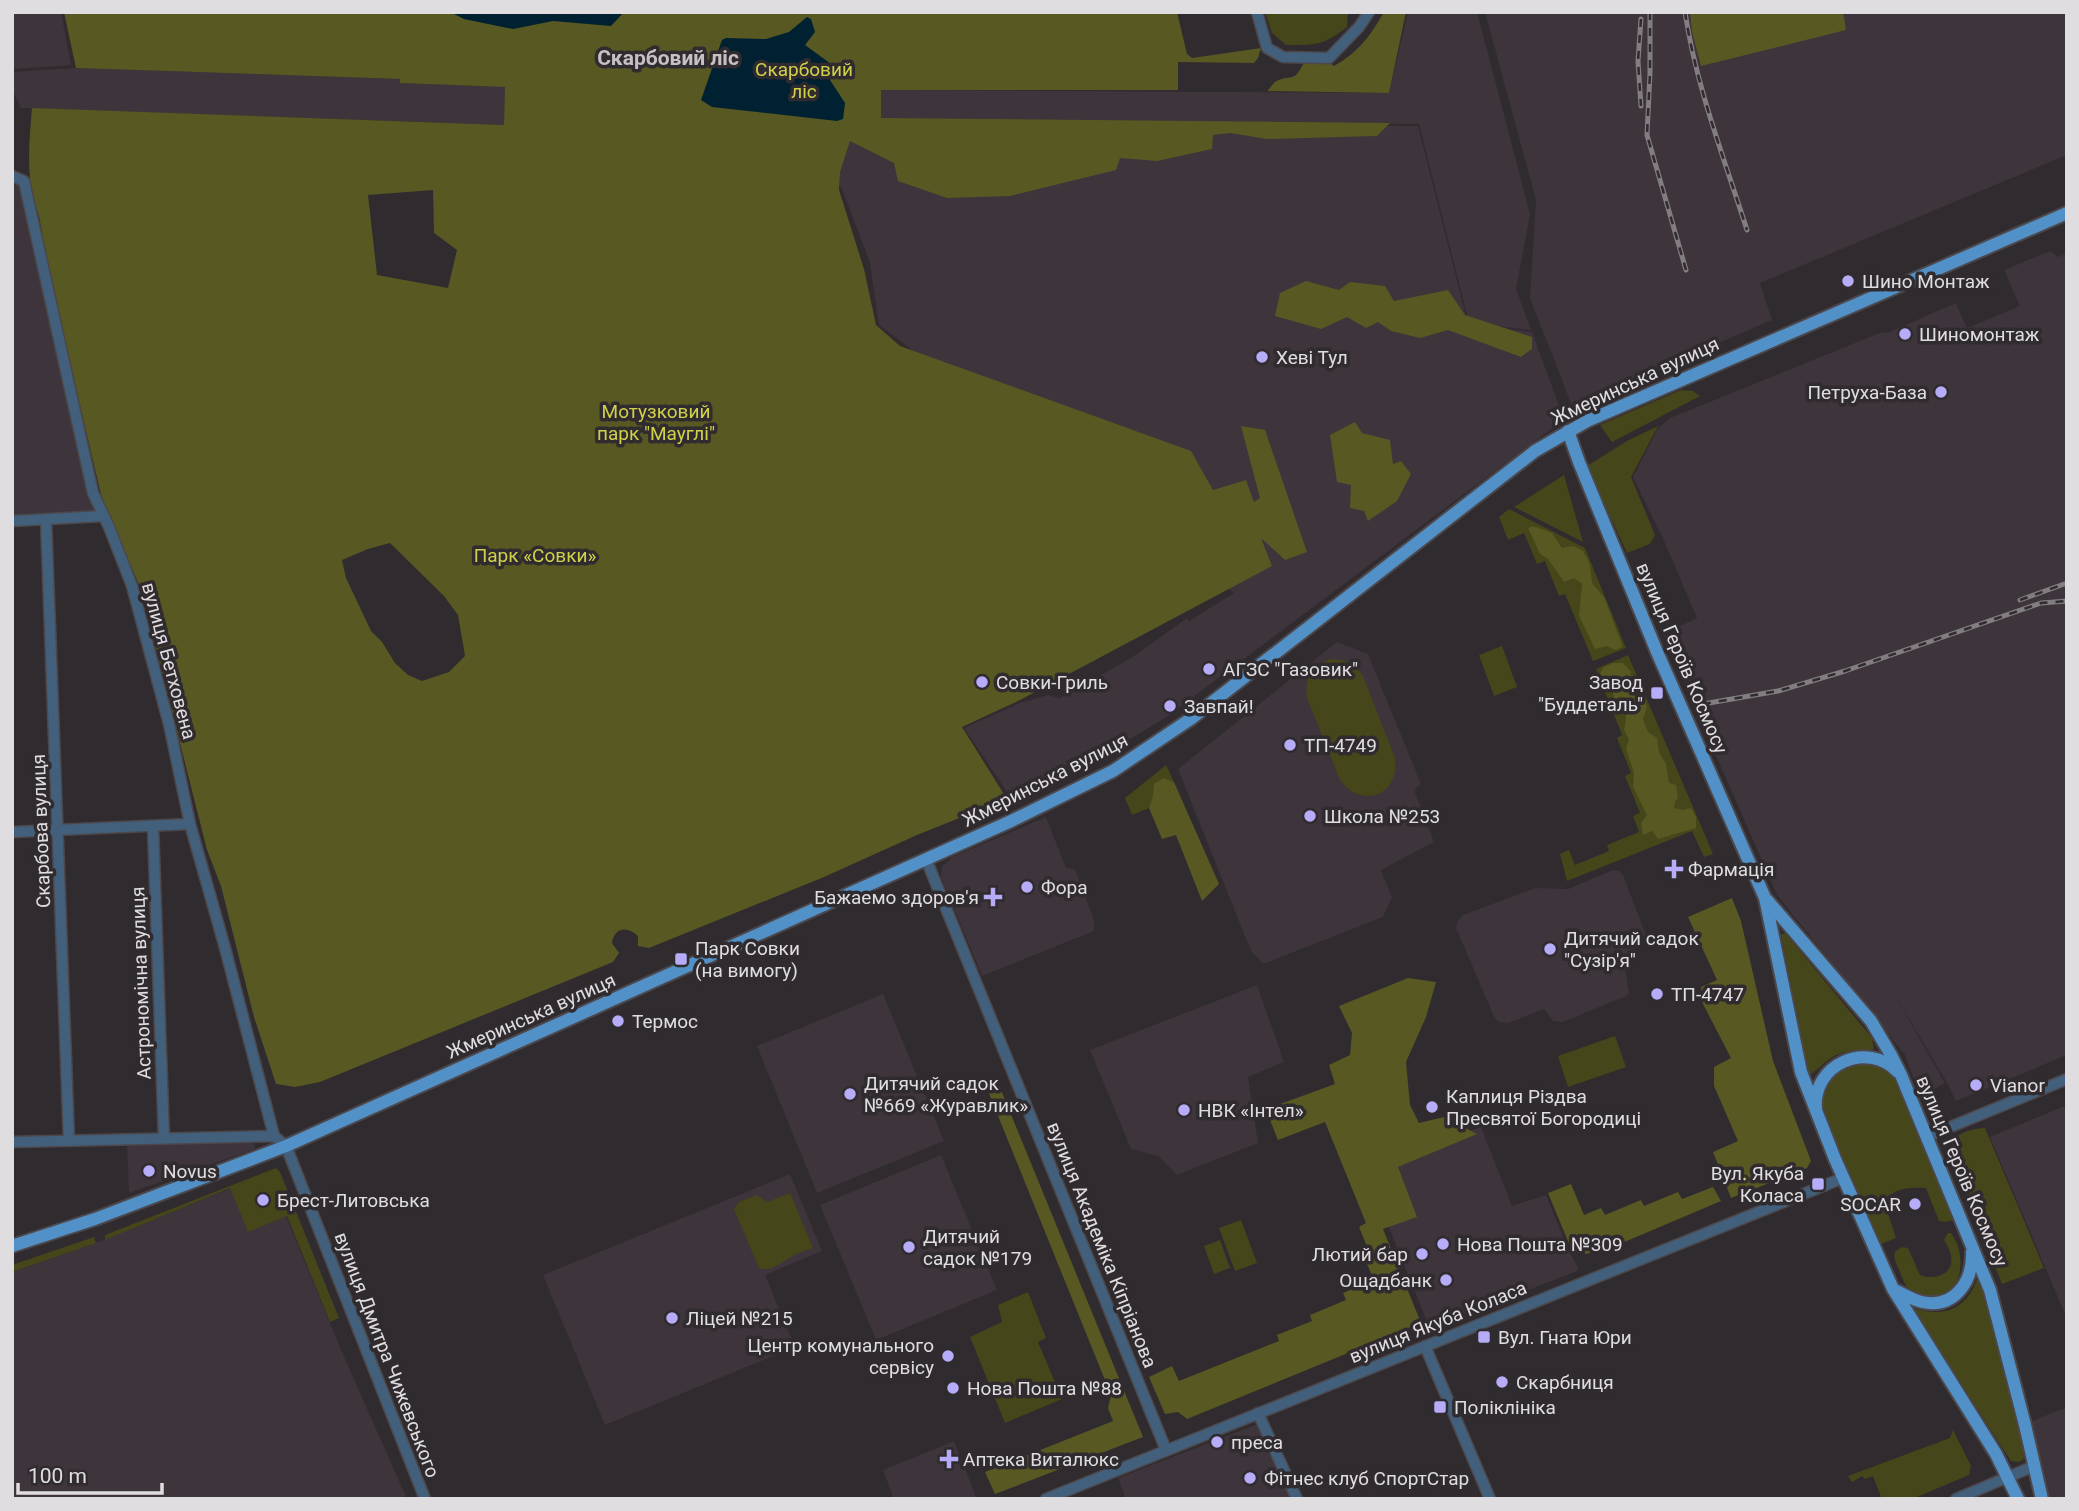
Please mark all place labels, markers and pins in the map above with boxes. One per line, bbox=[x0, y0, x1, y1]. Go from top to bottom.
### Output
place label: Шино Монтаж bbox=[1862, 270, 1990, 293]
marker: Шино Монтаж bbox=[1840, 273, 1856, 289]
place label: Шиномонтаж bbox=[1919, 323, 2040, 346]
marker: Шиномонтаж bbox=[1897, 326, 1913, 342]
place label: Хеві Тул bbox=[1276, 346, 1348, 369]
marker: Хеві Тул bbox=[1254, 349, 1270, 365]
place label: Петруха-База bbox=[1807, 381, 1927, 404]
marker: Петруха-База bbox=[1933, 384, 1949, 400]
place label: АГЗС "Газовик" bbox=[1223, 658, 1358, 681]
marker: АГЗС "Газовик" bbox=[1201, 661, 1217, 677]
place label: Совки-Гриль bbox=[996, 671, 1108, 694]
place label: Завод "Буддеталь" bbox=[1538, 671, 1643, 716]
marker: Совки-Гриль bbox=[974, 674, 990, 690]
marker: Завод "Буддеталь" bbox=[1649, 685, 1665, 701]
place label: Завпай! bbox=[1184, 695, 1254, 718]
marker: Завпай! bbox=[1162, 698, 1178, 714]
place label: ТП-4749 bbox=[1304, 734, 1377, 757]
marker: ТП-4749 bbox=[1282, 737, 1298, 753]
place label: Школа №253 bbox=[1324, 805, 1440, 828]
marker: Школа №253 bbox=[1302, 808, 1318, 824]
place label: Фармація bbox=[1688, 858, 1774, 881]
marker: Фармація bbox=[1666, 861, 1682, 877]
place label: Фора bbox=[1041, 876, 1088, 899]
marker: Фора bbox=[1019, 879, 1035, 895]
place label: Бажаемо здоров'я bbox=[814, 886, 979, 909]
marker: Бажаемо здоров'я bbox=[985, 889, 1001, 905]
place label: Дитячий садок "Сузір'я" bbox=[1564, 927, 1699, 972]
place label: Парк Совки (на вимогу) bbox=[695, 937, 800, 982]
marker: Дитячий садок "Сузір'я" bbox=[1542, 941, 1558, 957]
marker: Парк Совки (на вимогу) bbox=[673, 951, 689, 967]
place label: ТП-4747 bbox=[1671, 983, 1744, 1006]
marker: ТП-4747 bbox=[1649, 986, 1665, 1002]
place label: Термос bbox=[632, 1010, 698, 1033]
marker: Термос bbox=[610, 1013, 626, 1029]
place label: Дитячий садок №669 «Журавлик» bbox=[864, 1072, 1028, 1117]
place label: Vianor bbox=[1990, 1074, 2045, 1097]
marker: Vianor bbox=[1968, 1077, 1984, 1093]
place label: Каплиця Різдва Пресвятої Богородиці bbox=[1446, 1085, 1641, 1130]
marker: Дитячий садок №669 «Журавлик» bbox=[842, 1086, 858, 1102]
place label: НВК «Інтел» bbox=[1198, 1099, 1304, 1122]
marker: Каплиця Різдва Пресвятої Богородиці bbox=[1424, 1099, 1440, 1115]
marker: НВК «Інтел» bbox=[1176, 1102, 1192, 1118]
place label: Novus bbox=[163, 1160, 217, 1183]
place label: Вул. Якуба Коласа bbox=[1711, 1162, 1804, 1207]
marker: Novus bbox=[141, 1163, 157, 1179]
marker: Вул. Якуба Коласа bbox=[1810, 1176, 1826, 1192]
place label: Брест-Литовська bbox=[277, 1189, 430, 1212]
marker: Брест-Литовська bbox=[255, 1192, 271, 1208]
place label: SOCAR bbox=[1840, 1193, 1901, 1216]
marker: SOCAR bbox=[1907, 1196, 1923, 1212]
place label: Дитячий садок №179 bbox=[923, 1225, 1032, 1270]
place label: Нова Пошта №309 bbox=[1457, 1233, 1623, 1256]
marker: Нова Пошта №309 bbox=[1435, 1236, 1451, 1252]
marker: Дитячий садок №179 bbox=[901, 1239, 917, 1255]
place label: Лютий бар bbox=[1312, 1243, 1408, 1266]
marker: Лютий бар bbox=[1414, 1246, 1430, 1262]
place label: Ощадбанк bbox=[1339, 1269, 1433, 1292]
marker: Ощадбанк bbox=[1438, 1272, 1454, 1288]
place label: Ліцей №215 bbox=[686, 1307, 793, 1330]
marker: Ліцей №215 bbox=[664, 1310, 680, 1326]
place label: Вул. Гната Юри bbox=[1498, 1326, 1632, 1349]
marker: Вул. Гната Юри bbox=[1476, 1329, 1492, 1345]
place label: Центр комунального сервісу bbox=[748, 1334, 934, 1379]
marker: Центр комунального сервісу bbox=[940, 1348, 956, 1364]
place label: Скарбниця bbox=[1516, 1371, 1614, 1394]
marker: Скарбниця bbox=[1494, 1374, 1510, 1390]
place label: Нова Пошта №88 bbox=[967, 1377, 1122, 1400]
marker: Нова Пошта №88 bbox=[945, 1380, 961, 1396]
place label: Поліклініка bbox=[1454, 1396, 1556, 1419]
marker: Поліклініка bbox=[1432, 1399, 1448, 1415]
place label: преса bbox=[1231, 1431, 1283, 1454]
marker: преса bbox=[1209, 1434, 1225, 1450]
place label: Аптека Виталюкс bbox=[963, 1448, 1119, 1471]
marker: Аптека Виталюкс bbox=[941, 1451, 957, 1467]
place label: Фітнес клуб СпортСтар bbox=[1264, 1467, 1469, 1490]
marker: Фітнес клуб СпортСтар bbox=[1242, 1470, 1258, 1486]

